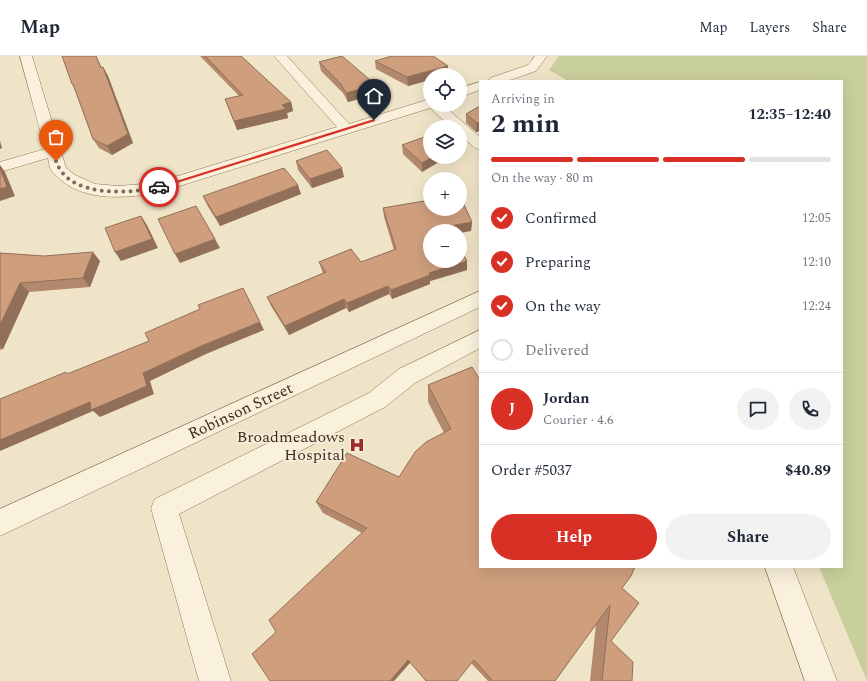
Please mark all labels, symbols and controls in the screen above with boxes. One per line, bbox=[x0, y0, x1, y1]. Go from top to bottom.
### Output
text: Map bbox=[20, 13, 60, 42]
text: Map bbox=[699, 17, 728, 38]
text: Layers bbox=[750, 17, 790, 38]
text: Share bbox=[812, 17, 847, 38]
map controls bbox=[423, 68, 467, 268]
button: locate bbox=[423, 68, 467, 112]
pin bbox=[357, 79, 391, 120]
icon: home bbox=[363, 85, 385, 107]
text: Arriving in bbox=[491, 89, 555, 109]
text: 12:35–12:40 bbox=[748, 103, 831, 126]
text: 2 min bbox=[491, 104, 560, 144]
pin bbox=[39, 120, 73, 161]
button: layers bbox=[423, 120, 467, 164]
icon: bag bbox=[45, 126, 67, 148]
courier bbox=[139, 167, 179, 207]
text: On the way · 80 m bbox=[491, 168, 594, 188]
button: + bbox=[423, 172, 467, 216]
icon: car bbox=[148, 176, 170, 198]
icon: check bbox=[491, 207, 513, 229]
text: Confirmed bbox=[525, 207, 597, 230]
text: 12:05 bbox=[802, 208, 831, 228]
button: − bbox=[423, 224, 467, 268]
icon: check bbox=[491, 251, 513, 273]
text: Preparing bbox=[525, 251, 591, 274]
text: 12:10 bbox=[802, 252, 831, 272]
icon: check bbox=[491, 295, 513, 317]
text: On the way bbox=[525, 295, 600, 318]
text: 12:24 bbox=[802, 296, 831, 316]
text: Delivered bbox=[525, 339, 589, 362]
street label: Robinson Street bbox=[184, 376, 297, 446]
text: Jordan bbox=[543, 387, 590, 410]
button: chat bbox=[737, 388, 779, 430]
button: phone bbox=[789, 388, 831, 430]
text: J bbox=[509, 397, 515, 420]
text: Courier · 4.6 bbox=[543, 410, 613, 430]
place label: Broadmeadows Hospital bbox=[237, 425, 345, 467]
hospital icon: Broadmeadows Hospital bbox=[348, 436, 366, 454]
text: Order #5037 bbox=[491, 459, 572, 482]
text: $40.89 bbox=[785, 459, 831, 482]
button: Help bbox=[491, 514, 657, 560]
button: Share bbox=[665, 514, 831, 560]

